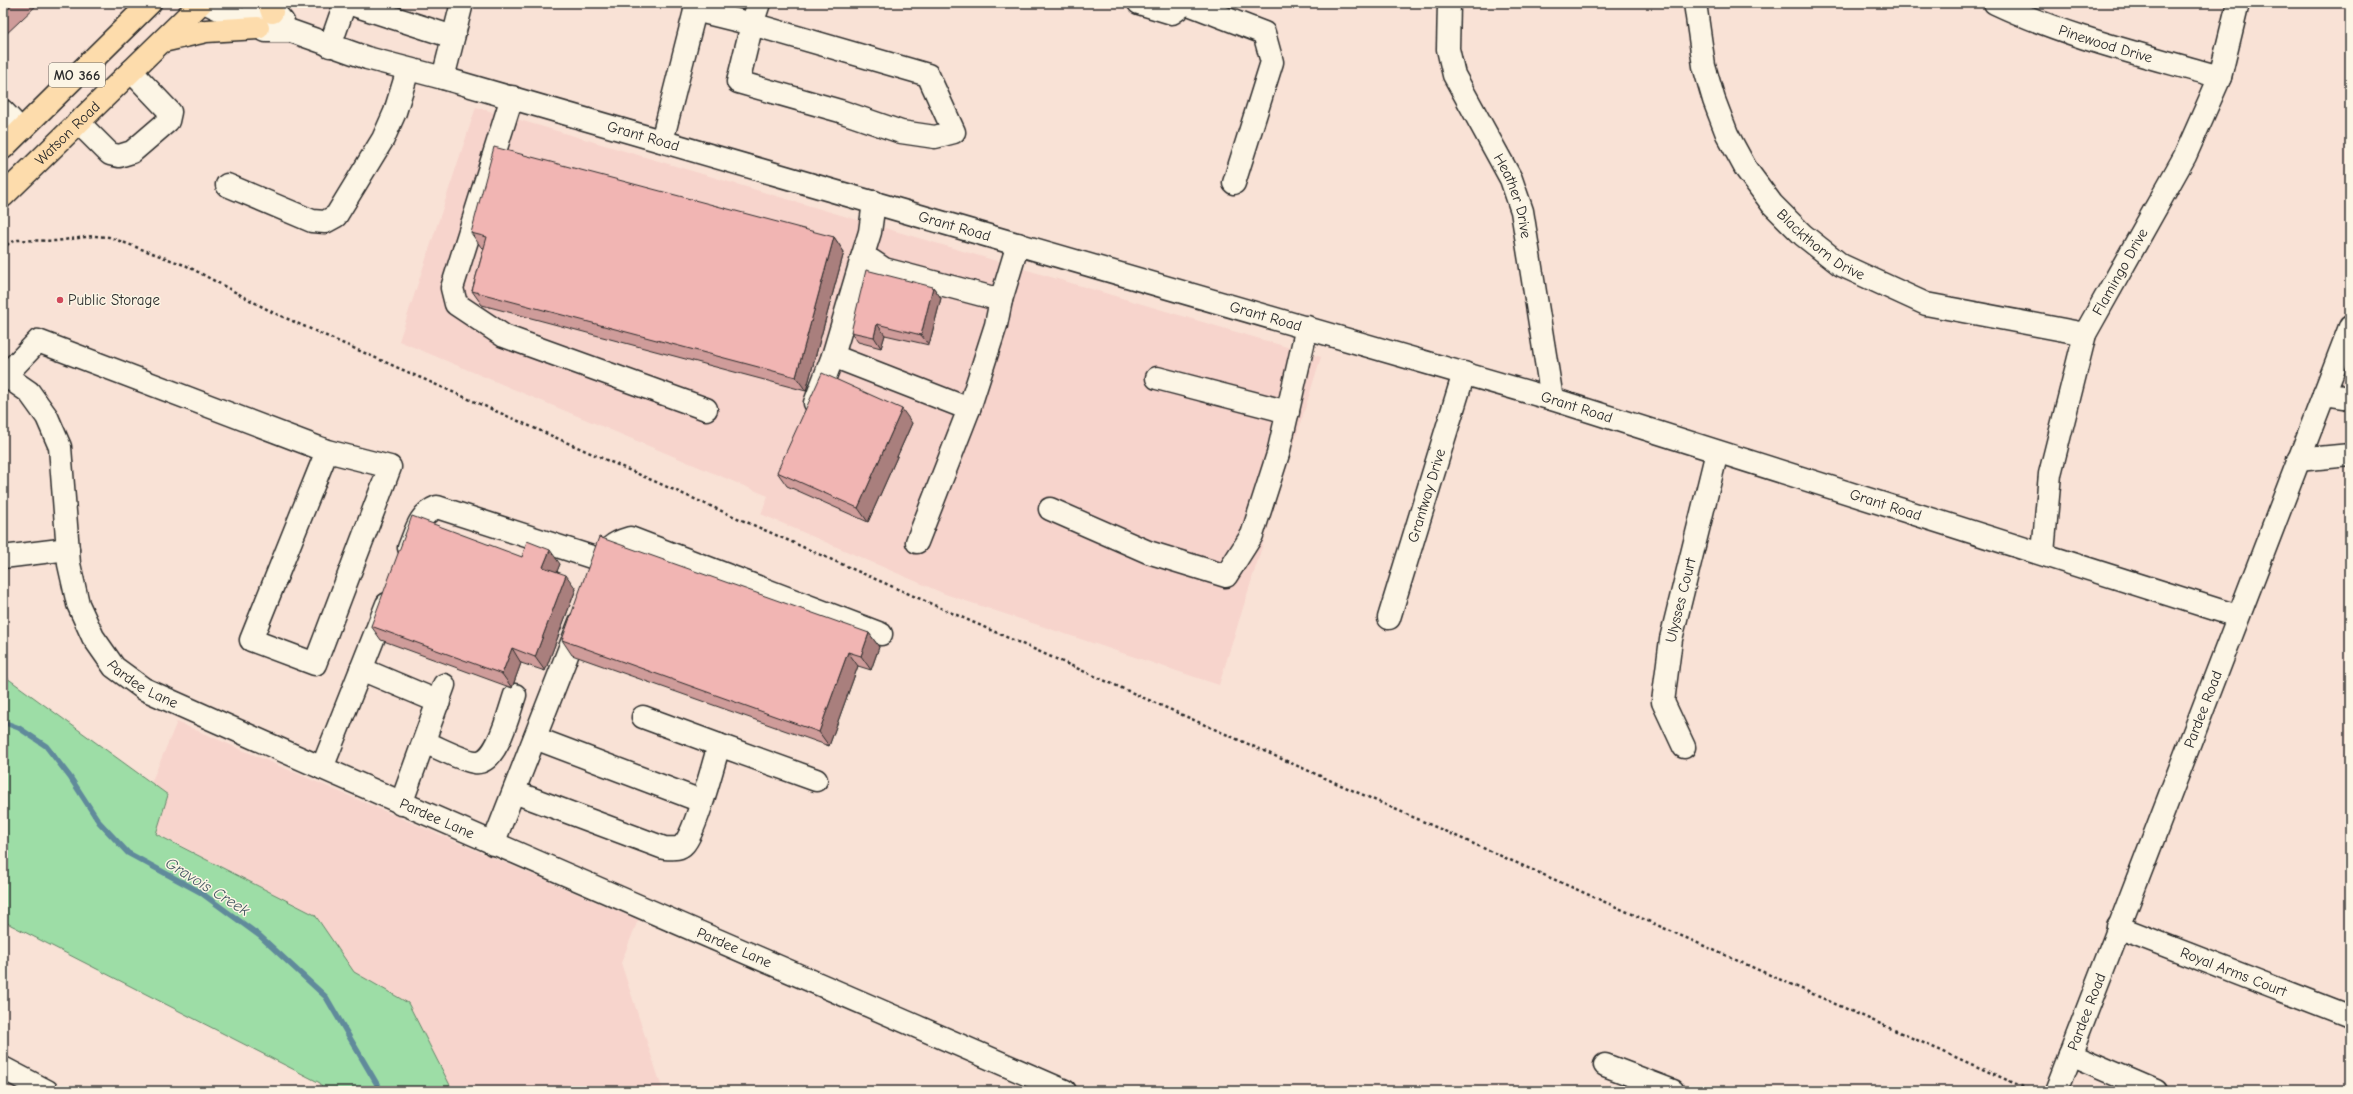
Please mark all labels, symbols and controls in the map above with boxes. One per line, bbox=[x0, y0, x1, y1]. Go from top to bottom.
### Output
street label: Pinewood Drive bbox=[2056, 21, 2155, 67]
road number: MO 366 bbox=[49, 63, 105, 87]
street label: Watson Road bbox=[31, 97, 104, 169]
street label: Grant Road bbox=[605, 117, 681, 155]
street label: Heather Drive bbox=[1490, 150, 1535, 240]
street label: Blackthorn Drive bbox=[1773, 205, 1868, 284]
street label: Grant Road bbox=[916, 207, 993, 245]
street label: Flamingo Drive bbox=[2088, 225, 2152, 318]
place label: Public Storage bbox=[68, 291, 160, 309]
marker: Public Storage bbox=[55, 295, 65, 305]
street label: Grant Road bbox=[1228, 297, 1304, 335]
street label: Grant Road bbox=[1539, 387, 1615, 427]
street label: Grantway Drive bbox=[1404, 446, 1449, 545]
street label: Grant Road bbox=[1848, 485, 1924, 524]
street label: Ulysses Court bbox=[1661, 555, 1700, 645]
street label: Pardee Lane bbox=[103, 657, 181, 712]
street label: Pardee Road bbox=[2180, 668, 2226, 751]
street label: Pardee Lane bbox=[397, 794, 478, 843]
water label: Gravois Creek bbox=[162, 854, 253, 920]
street label: Pardee Lane bbox=[694, 923, 775, 972]
street label: Royal Arms Court bbox=[2178, 943, 2290, 1001]
street label: Pardee Road bbox=[2064, 970, 2110, 1053]

